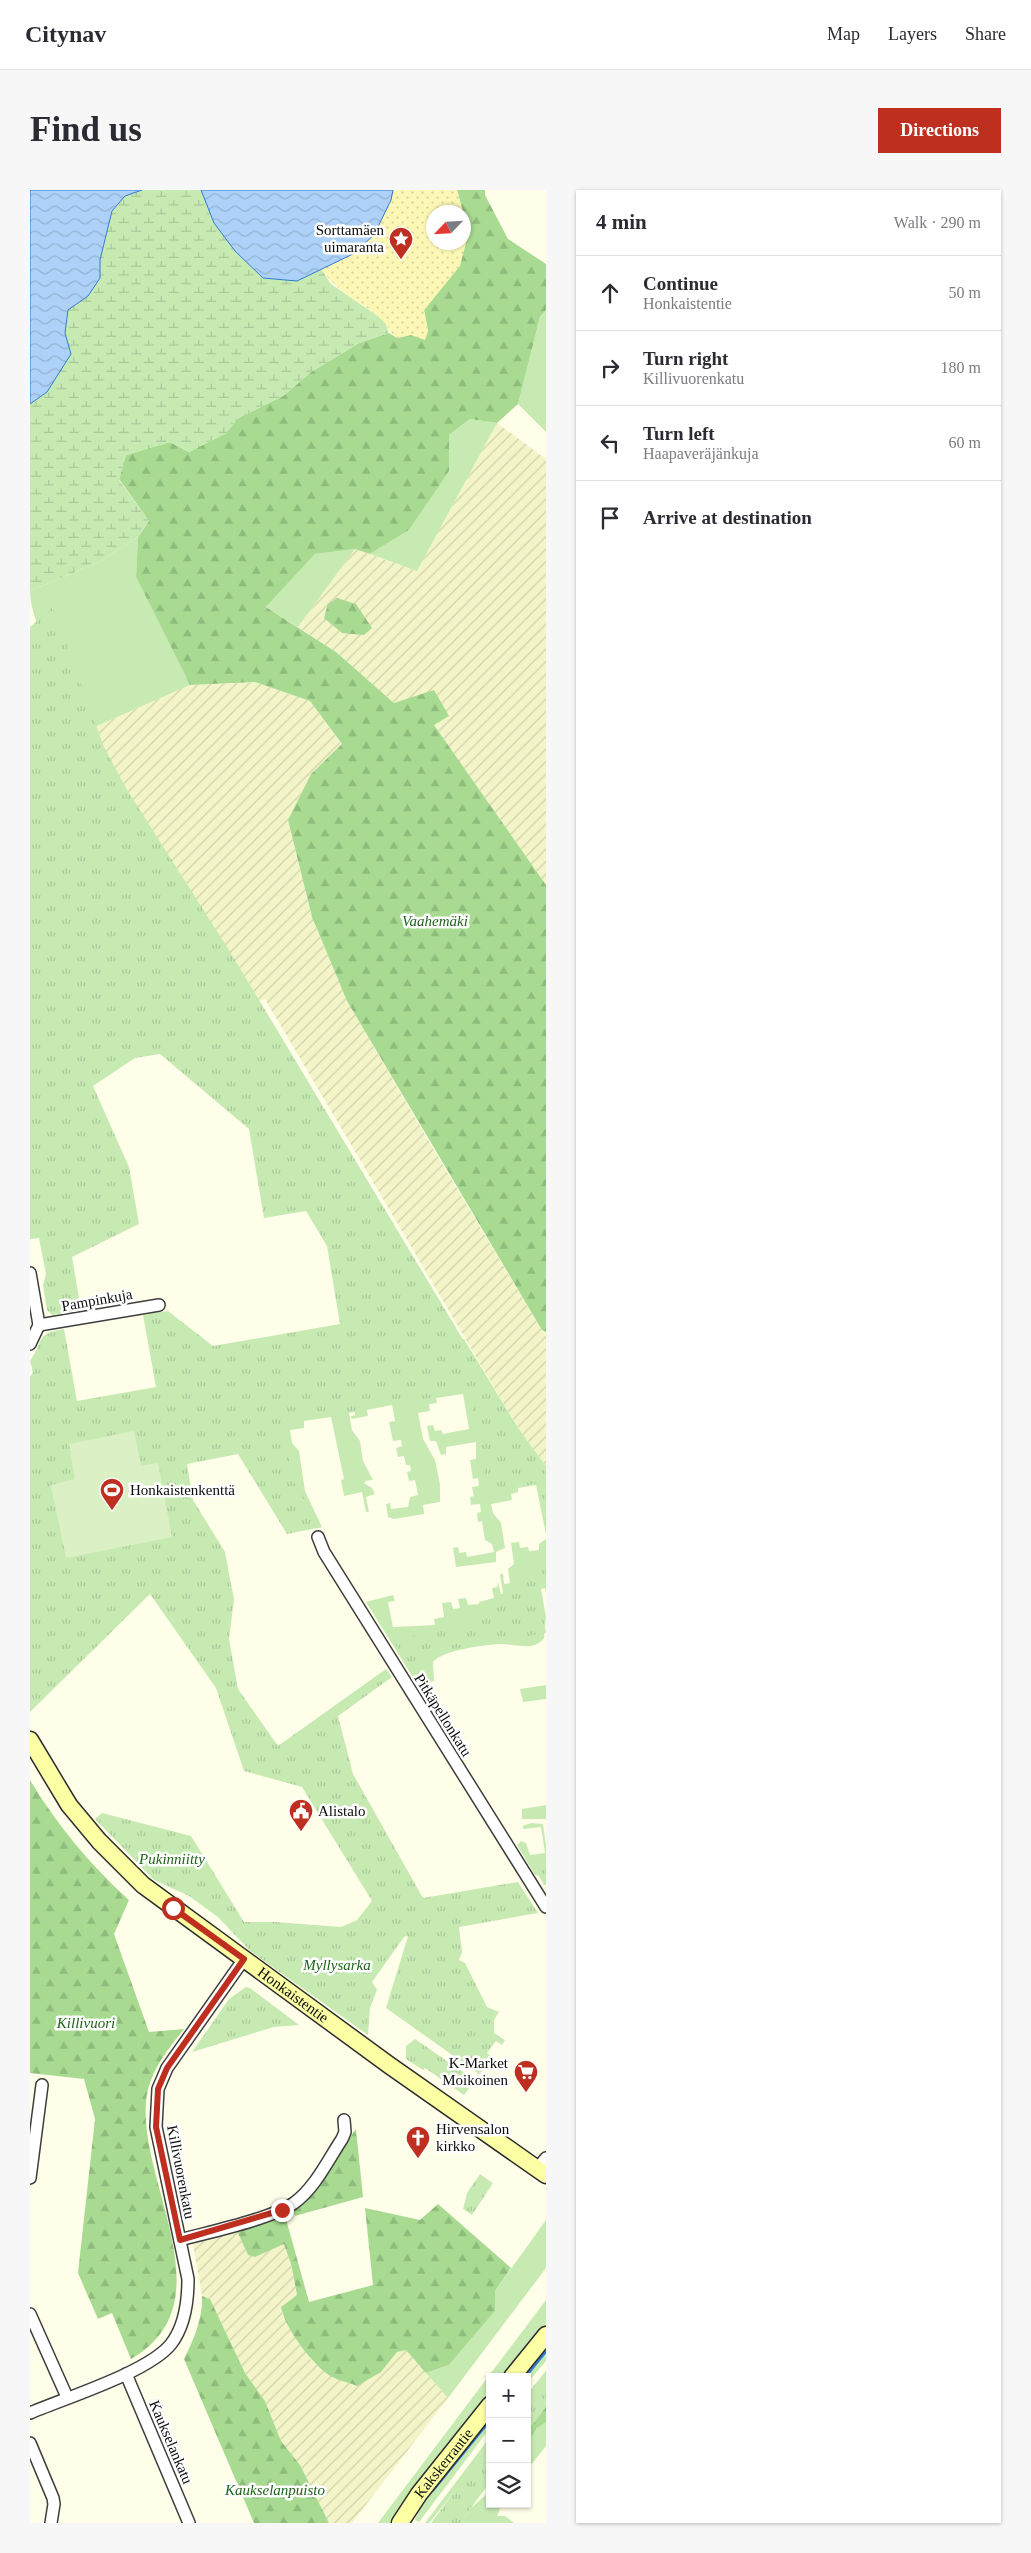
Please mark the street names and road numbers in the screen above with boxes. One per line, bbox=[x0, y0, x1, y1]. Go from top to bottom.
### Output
street label: Pampinkuja bbox=[60, 1286, 134, 1314]
street label: Pitkäpellonkatu bbox=[411, 1671, 475, 1760]
street label: Honkaistentie bbox=[255, 1964, 332, 2026]
street label: Killivuorenkatu bbox=[164, 2124, 198, 2221]
street label: Kaukselankatu bbox=[146, 2398, 196, 2487]
street label: Kakskerrantie bbox=[411, 2425, 476, 2501]

